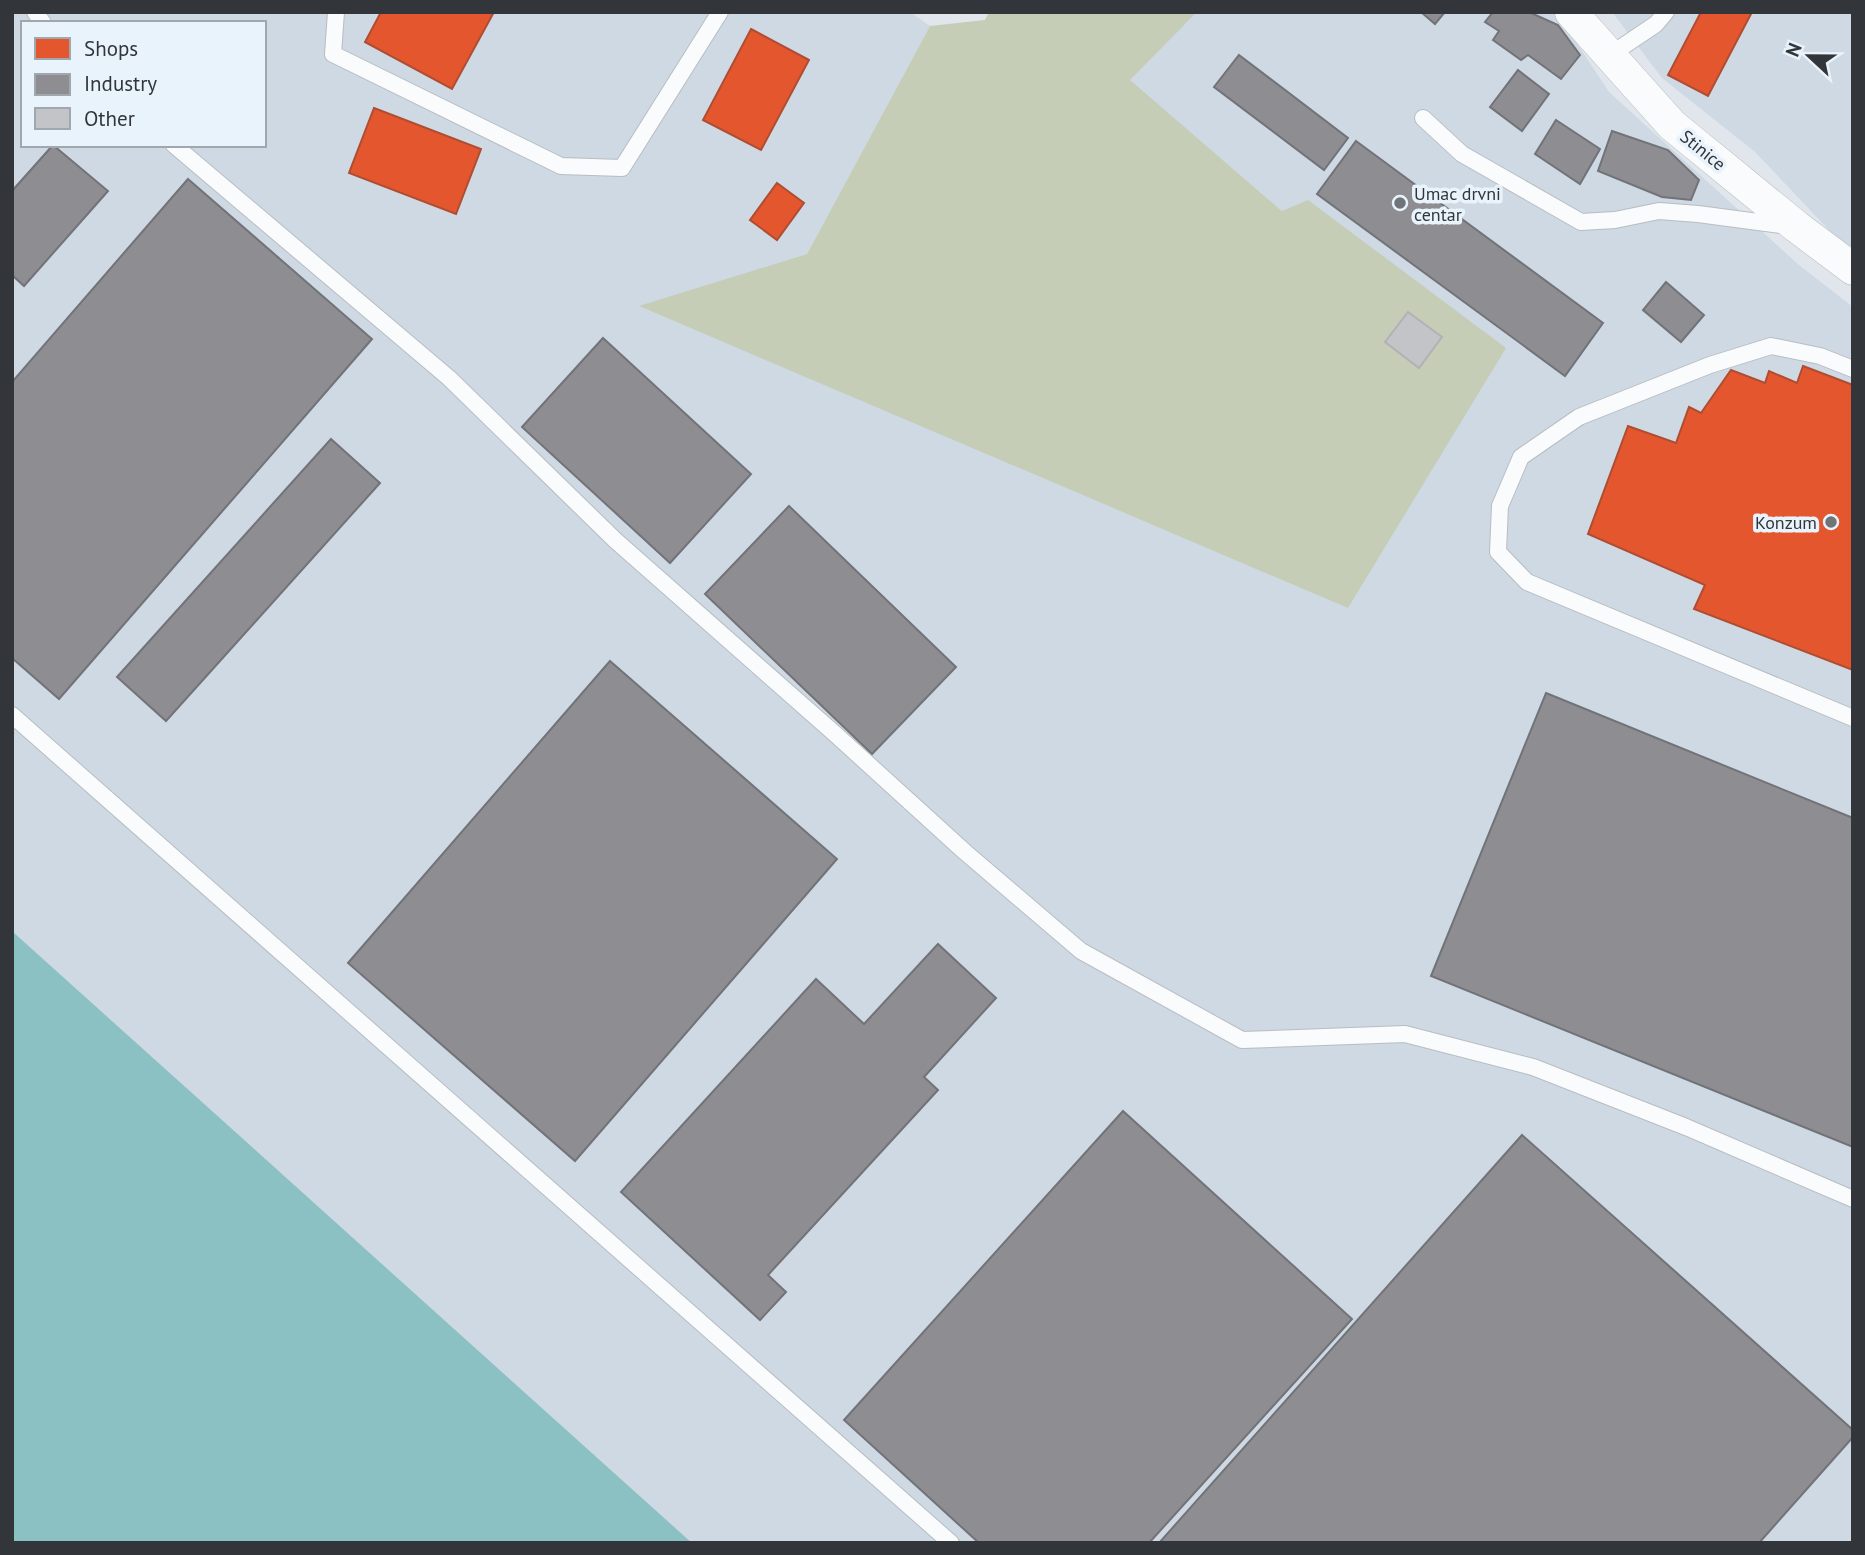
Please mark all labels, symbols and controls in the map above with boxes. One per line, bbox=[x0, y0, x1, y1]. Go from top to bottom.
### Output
legend bbox=[21, 21, 266, 147]
north arrow bbox=[1774, 21, 1844, 91]
text: Shops bbox=[84, 35, 138, 62]
text: N bbox=[1780, 39, 1807, 60]
text: Industry bbox=[84, 70, 157, 97]
text: Other bbox=[84, 105, 135, 132]
street label: Stinice bbox=[1676, 125, 1730, 175]
place label: Umac drvni centar bbox=[1414, 182, 1501, 226]
marker: Umac drvni centar bbox=[1392, 195, 1408, 211]
place label: Konzum bbox=[1755, 511, 1817, 534]
marker: Konzum bbox=[1823, 514, 1839, 530]

